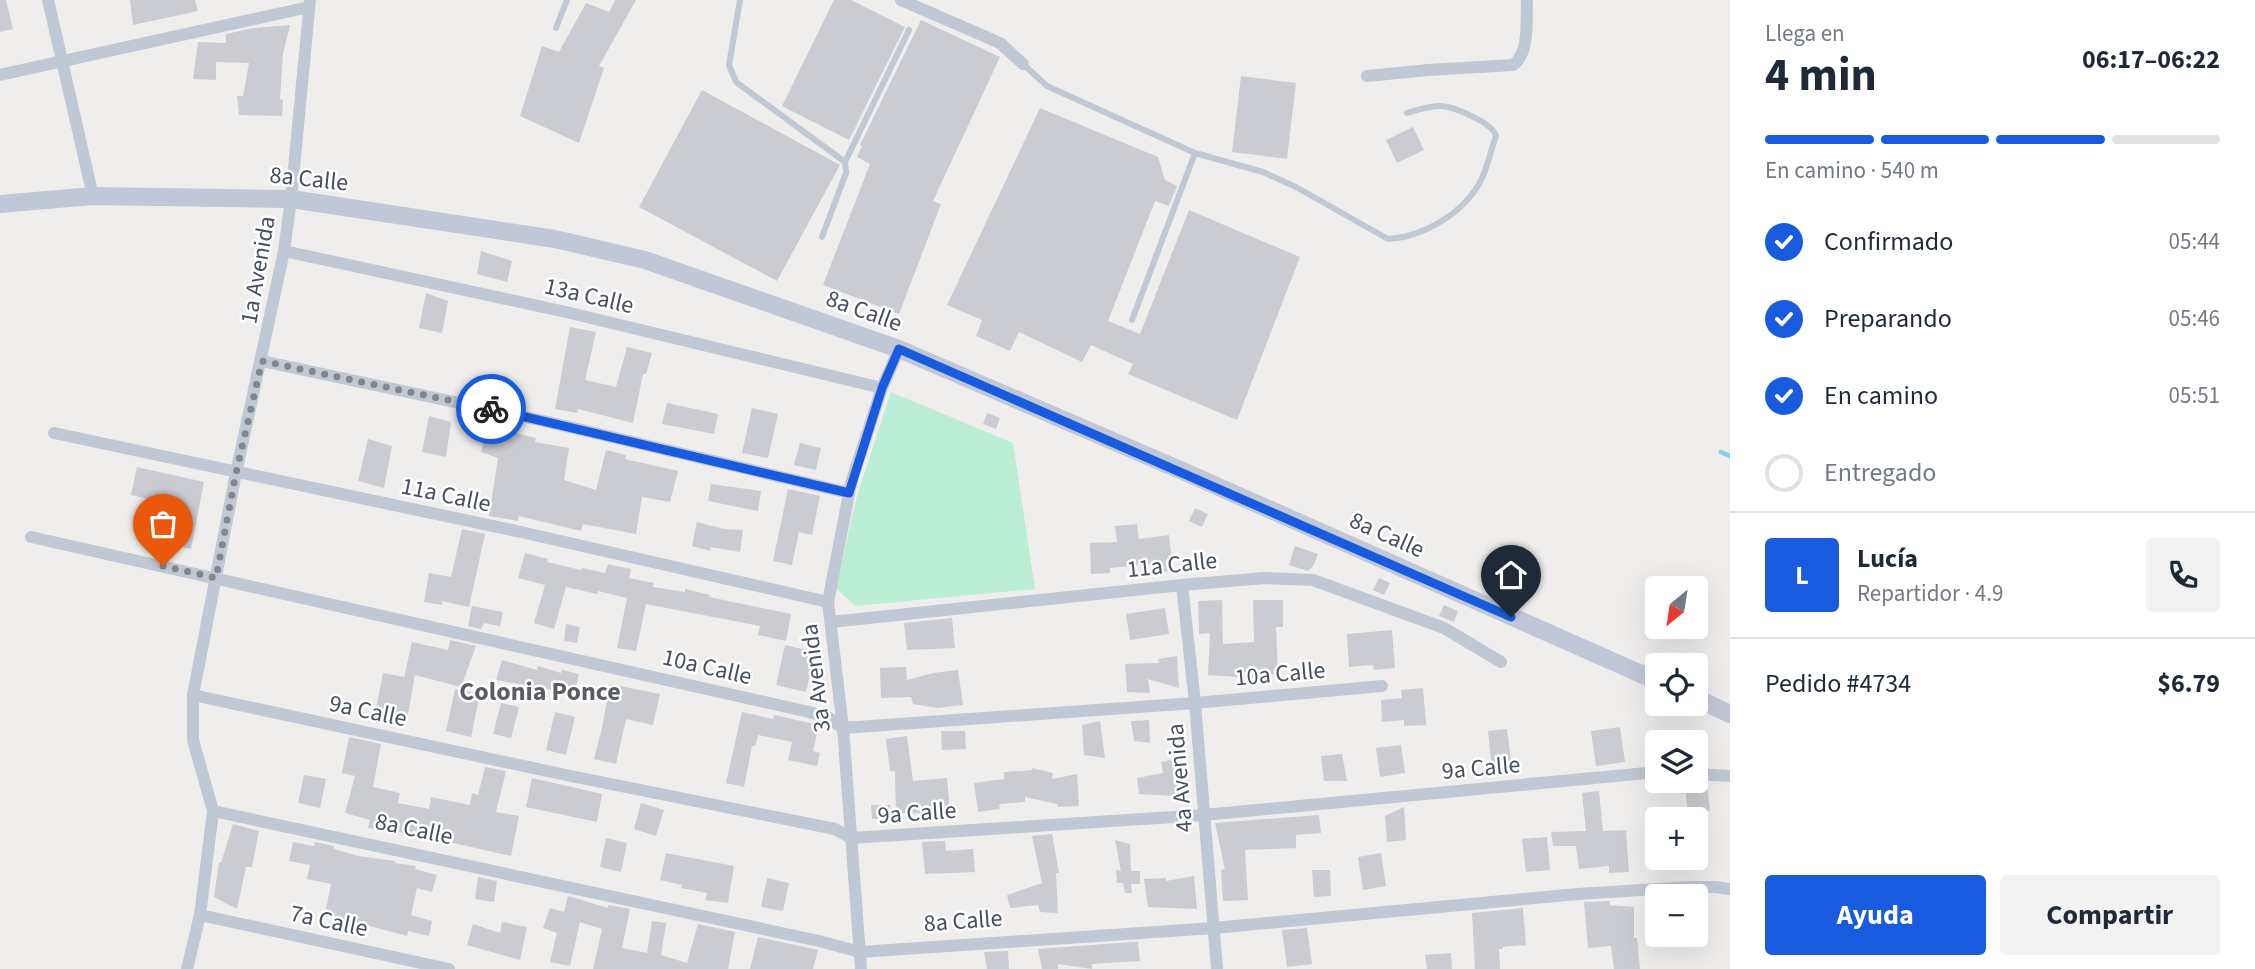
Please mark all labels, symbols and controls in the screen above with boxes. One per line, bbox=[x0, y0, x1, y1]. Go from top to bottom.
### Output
text: Llega en bbox=[1765, 17, 1845, 50]
text: 06:17–06:22 bbox=[2082, 41, 2220, 78]
text: 4 min bbox=[1765, 43, 1877, 108]
text: En camino · 540 m bbox=[1765, 154, 1939, 187]
street label: 8a Calle bbox=[268, 157, 350, 201]
street label: 1a Avenida bbox=[231, 213, 285, 327]
icon: check bbox=[1765, 223, 1803, 261]
text: Confirmado bbox=[1824, 223, 1953, 260]
text: 05:44 bbox=[2169, 225, 2220, 258]
street label: 13a Calle bbox=[541, 269, 637, 323]
street label: 8a Calle bbox=[821, 281, 907, 341]
icon: check bbox=[1765, 300, 1803, 338]
text: Preparando bbox=[1824, 300, 1952, 337]
text: 05:46 bbox=[2169, 302, 2220, 335]
courier bbox=[456, 374, 526, 444]
icon: check bbox=[1765, 377, 1803, 415]
text: En camino bbox=[1824, 377, 1938, 414]
text: 05:51 bbox=[2169, 379, 2220, 412]
icon: bike bbox=[472, 390, 510, 428]
text: Entregado bbox=[1824, 454, 1936, 491]
street label: 11a Calle bbox=[398, 468, 494, 522]
pin bbox=[133, 494, 193, 566]
street label: 8a Calle bbox=[1344, 503, 1430, 567]
icon: bag bbox=[144, 505, 182, 543]
button: phone bbox=[2146, 538, 2220, 612]
text: Lucía bbox=[1857, 540, 1918, 577]
street label: 11a Calle bbox=[1125, 543, 1219, 587]
pin bbox=[1481, 545, 1541, 617]
icon: home bbox=[1492, 556, 1530, 594]
text: L bbox=[1795, 557, 1809, 594]
north arrow bbox=[1645, 576, 1708, 639]
map controls bbox=[1645, 576, 1708, 947]
text: Repartidor · 4.9 bbox=[1857, 577, 2003, 610]
street label: 3a Avenida bbox=[792, 622, 840, 734]
street label: 10a Calle bbox=[659, 640, 755, 694]
street label: 10a Calle bbox=[1233, 653, 1327, 695]
button: locate bbox=[1645, 653, 1708, 716]
text: Pedido #4734 bbox=[1765, 665, 1911, 702]
text: $6.79 bbox=[2157, 665, 2220, 702]
district label: Colonia Ponce bbox=[459, 673, 621, 710]
street label: 9a Calle bbox=[326, 686, 410, 736]
street label: 4a Avenida bbox=[1158, 722, 1202, 834]
button: layers bbox=[1645, 730, 1708, 793]
street label: 9a Calle bbox=[1440, 747, 1522, 789]
street label: 9a Calle bbox=[876, 793, 958, 833]
street label: 8a Calle bbox=[372, 804, 456, 854]
button: + bbox=[1645, 807, 1708, 870]
button: Ayuda bbox=[1765, 875, 1986, 955]
button: Compartir bbox=[2000, 875, 2220, 955]
button: − bbox=[1645, 884, 1708, 947]
street label: 7a Calle bbox=[287, 896, 371, 946]
street label: 8a Calle bbox=[922, 901, 1004, 941]

